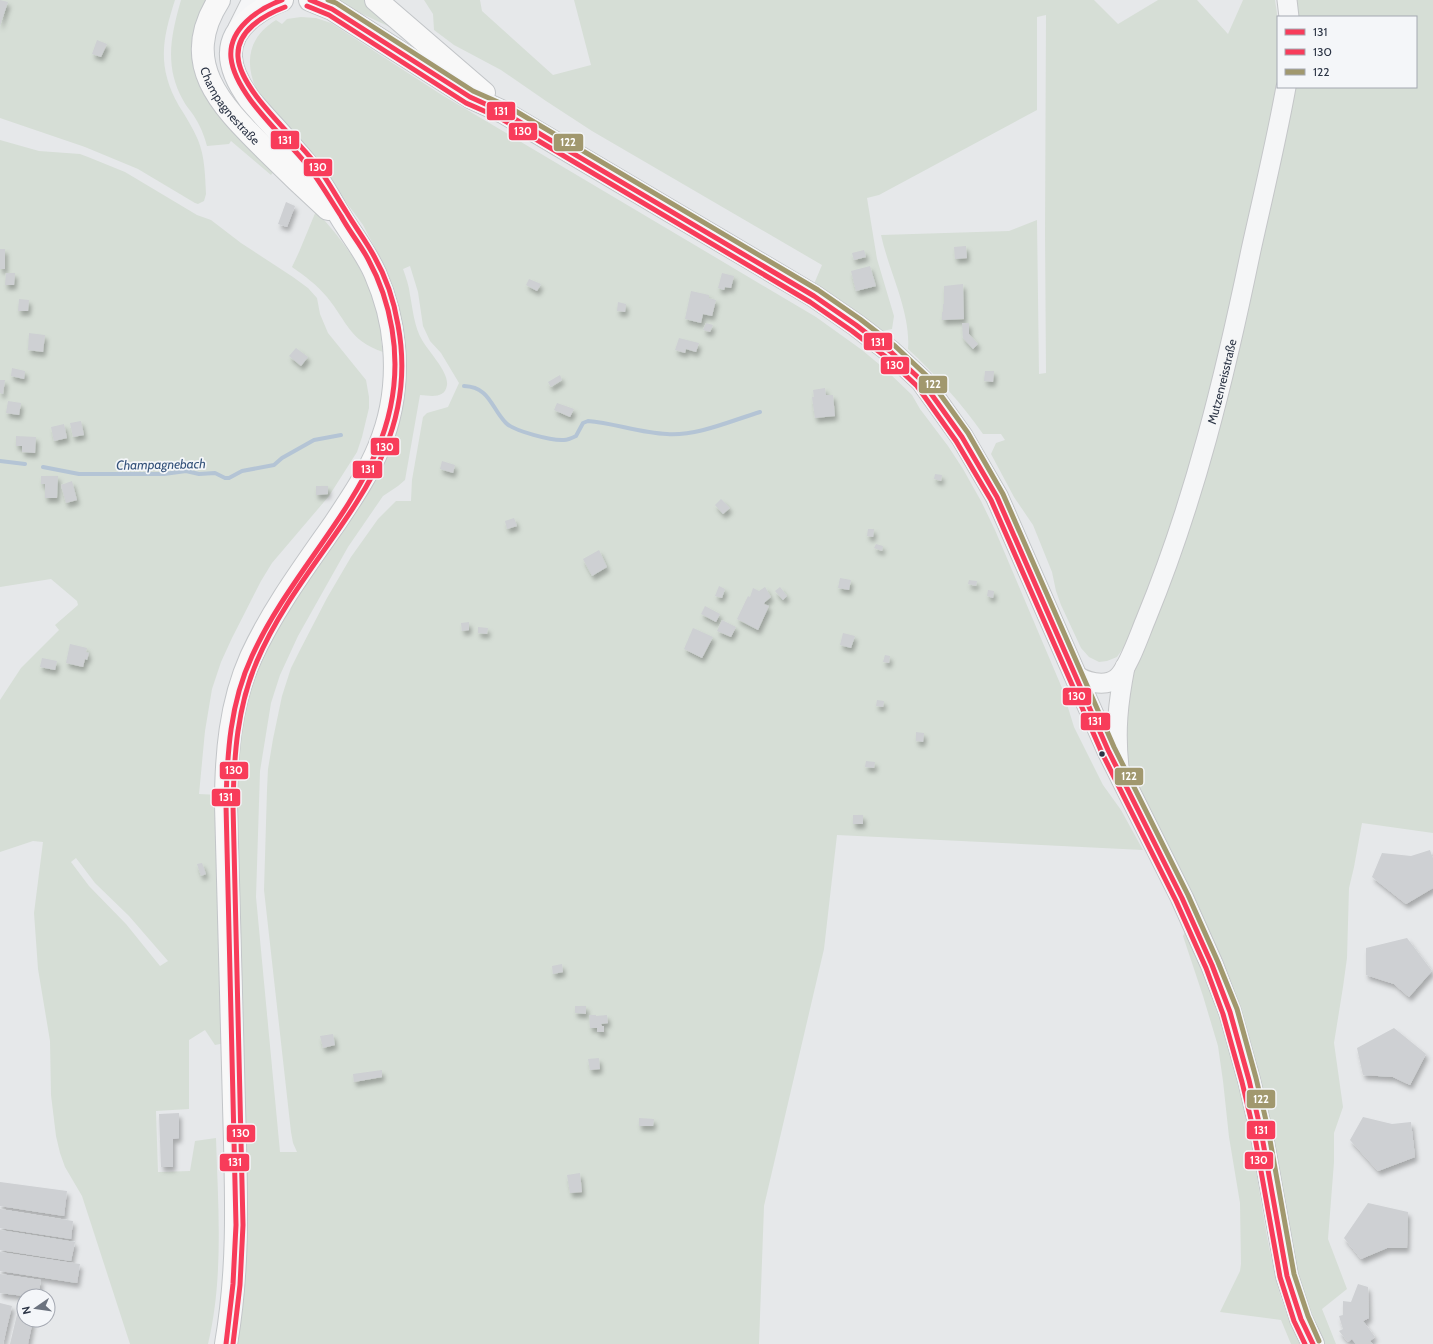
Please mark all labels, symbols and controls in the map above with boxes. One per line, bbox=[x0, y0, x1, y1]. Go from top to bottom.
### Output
legend bbox=[1277, 16, 1417, 88]
text: 131 bbox=[1313, 24, 1327, 39]
text: 130 bbox=[1313, 44, 1332, 59]
text: 122 bbox=[1313, 64, 1330, 79]
street label: Champagnestraße bbox=[198, 65, 263, 147]
line badge: 131 bbox=[486, 101, 516, 121]
text: 131 bbox=[494, 104, 508, 118]
line badge: 130 bbox=[508, 122, 538, 141]
text: 130 bbox=[514, 124, 532, 138]
line badge: 131 bbox=[270, 130, 300, 150]
text: 131 bbox=[278, 133, 292, 147]
line badge: 122 bbox=[553, 133, 584, 152]
text: 122 bbox=[560, 135, 576, 149]
line badge: 130 bbox=[303, 158, 333, 177]
text: 130 bbox=[309, 160, 327, 174]
line badge: 131 bbox=[863, 332, 893, 351]
text: 131 bbox=[871, 335, 885, 349]
street label: Mutzenreisstraße bbox=[1203, 337, 1239, 426]
line badge: 130 bbox=[880, 356, 910, 375]
text: 130 bbox=[886, 358, 904, 372]
line badge: 122 bbox=[918, 375, 948, 394]
text: 122 bbox=[925, 377, 941, 391]
line badge: 130 bbox=[370, 437, 400, 456]
text: 130 bbox=[376, 440, 394, 454]
water label: Champagnebach bbox=[116, 455, 206, 473]
line badge: 131 bbox=[352, 460, 383, 479]
text: 131 bbox=[361, 462, 375, 476]
line badge: 130 bbox=[1062, 687, 1092, 706]
text: 130 bbox=[1068, 689, 1086, 703]
line badge: 131 bbox=[1080, 712, 1111, 731]
text: 131 bbox=[1088, 714, 1102, 728]
unlabelled marker bbox=[1097, 749, 1107, 759]
line badge: 130 bbox=[219, 761, 249, 780]
text: 130 bbox=[225, 763, 243, 777]
line badge: 122 bbox=[1114, 767, 1144, 786]
text: 122 bbox=[1121, 769, 1137, 783]
line badge: 131 bbox=[211, 788, 241, 807]
text: 131 bbox=[219, 790, 233, 804]
line badge: 122 bbox=[1246, 1089, 1276, 1109]
text: 122 bbox=[1253, 1092, 1269, 1106]
line badge: 131 bbox=[1246, 1120, 1276, 1140]
text: 131 bbox=[1254, 1123, 1268, 1137]
line badge: 130 bbox=[226, 1124, 256, 1143]
text: 130 bbox=[232, 1126, 250, 1140]
line badge: 130 bbox=[1244, 1151, 1274, 1170]
line badge: 131 bbox=[219, 1153, 250, 1172]
text: 130 bbox=[1250, 1153, 1268, 1167]
text: 131 bbox=[228, 1155, 242, 1169]
north arrow bbox=[16, 1288, 56, 1328]
text: N bbox=[19, 1305, 34, 1316]

